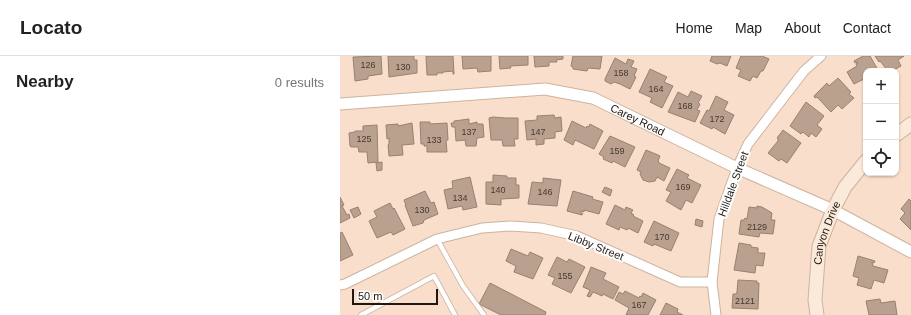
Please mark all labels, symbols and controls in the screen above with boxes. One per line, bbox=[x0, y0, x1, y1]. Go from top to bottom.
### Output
text: Locato bbox=[20, 17, 82, 38]
text: Home bbox=[676, 20, 713, 36]
text: Map bbox=[735, 20, 762, 36]
text: About bbox=[784, 20, 821, 36]
text: Contact bbox=[843, 20, 891, 36]
house number: 126 bbox=[360, 60, 376, 70]
house number: 130 bbox=[395, 62, 411, 72]
house number: 158 bbox=[613, 68, 629, 78]
map controls bbox=[863, 68, 899, 176]
button: + bbox=[863, 68, 899, 104]
text: Nearby bbox=[16, 72, 74, 91]
text: 0 results bbox=[275, 75, 324, 90]
house number: 164 bbox=[648, 84, 664, 94]
street label: Carey Road bbox=[609, 101, 667, 138]
house number: 168 bbox=[677, 101, 693, 111]
button: − bbox=[863, 104, 899, 140]
house number: 172 bbox=[709, 114, 725, 124]
house number: 137 bbox=[461, 127, 477, 137]
house number: 147 bbox=[530, 127, 546, 137]
house number: 125 bbox=[356, 134, 372, 144]
house number: 133 bbox=[426, 135, 442, 145]
button: locate bbox=[863, 140, 899, 176]
house number: 159 bbox=[609, 146, 625, 156]
street label: Hilldale Street bbox=[716, 150, 750, 218]
house number: 169 bbox=[675, 182, 691, 192]
house number: 140 bbox=[490, 185, 506, 195]
house number: 146 bbox=[537, 187, 553, 197]
house number: 134 bbox=[452, 193, 468, 203]
street label: Canyon Drive bbox=[812, 199, 843, 265]
house number: 130 bbox=[414, 205, 430, 215]
house number: 2129 bbox=[747, 222, 767, 232]
street label: Libby Street bbox=[567, 229, 625, 263]
house number: 170 bbox=[654, 232, 670, 242]
house number: 155 bbox=[557, 271, 573, 281]
scale bar bbox=[352, 287, 438, 306]
text: 50 m bbox=[358, 290, 382, 302]
house number: 2121 bbox=[735, 296, 755, 306]
house number: 167 bbox=[631, 300, 647, 310]

